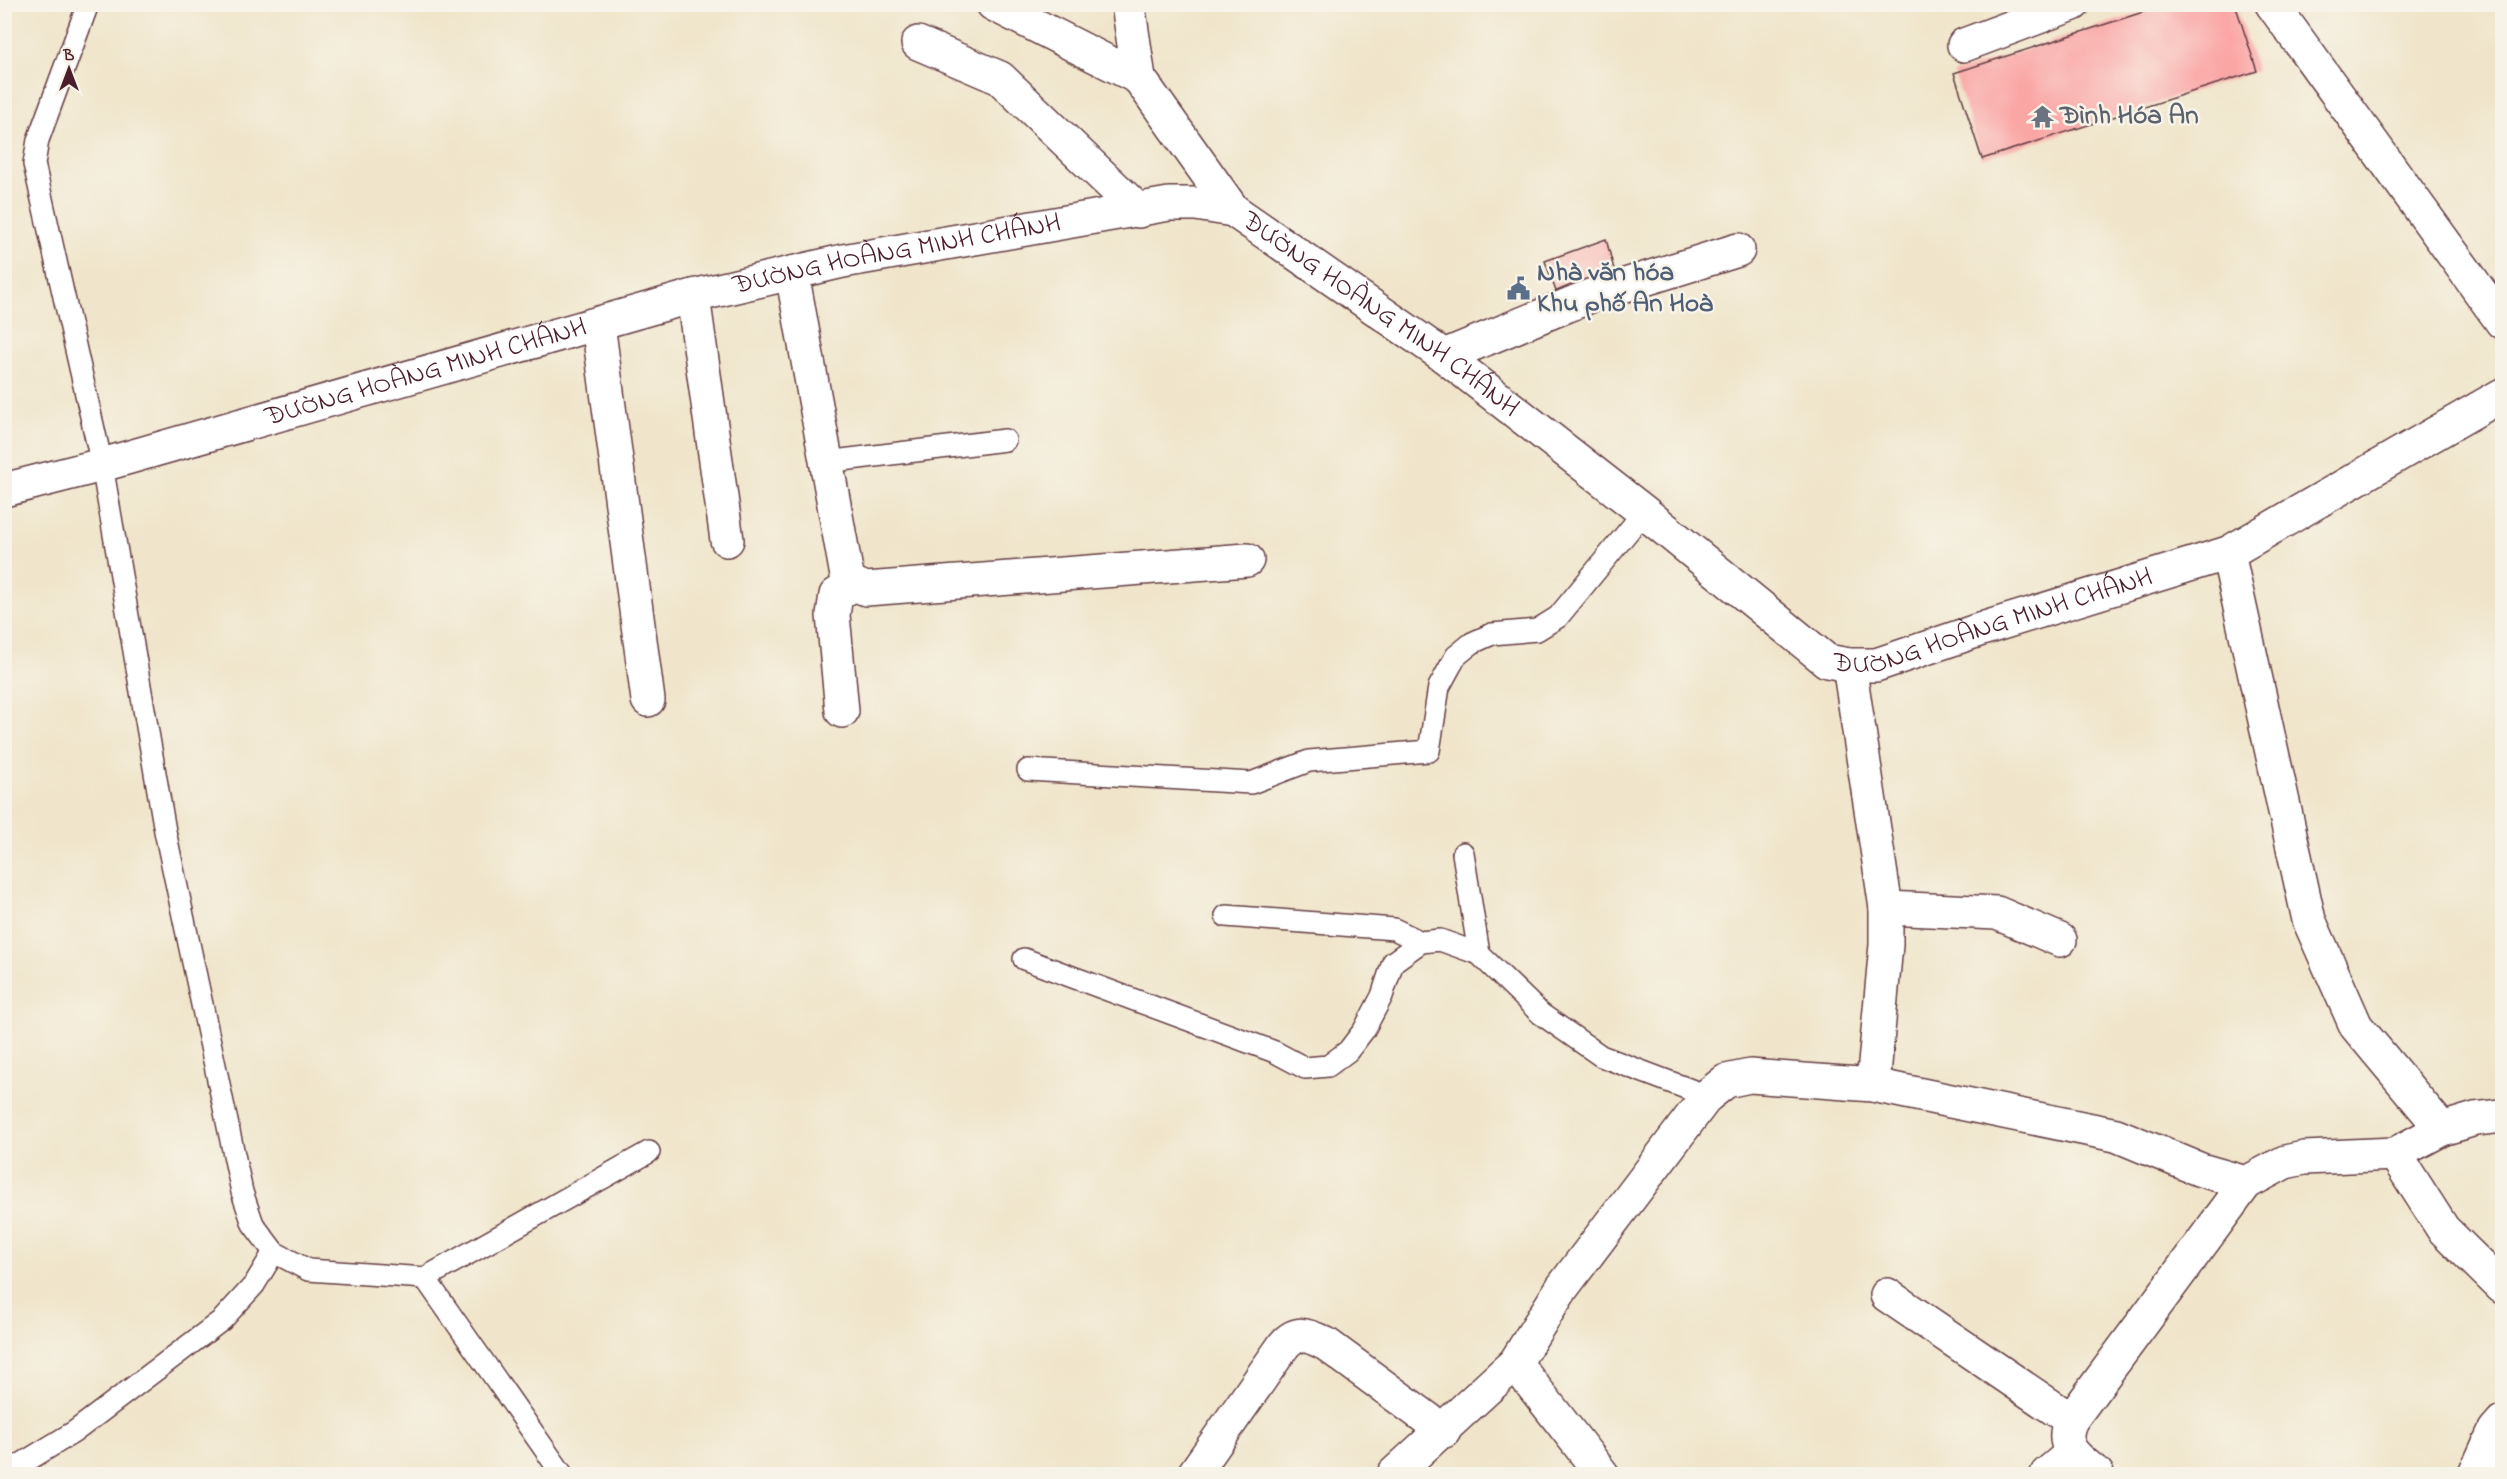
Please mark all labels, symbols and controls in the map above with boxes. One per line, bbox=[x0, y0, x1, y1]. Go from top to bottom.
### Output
north arrow bbox=[39, 39, 99, 99]
text: B bbox=[63, 44, 75, 68]
place label: Đình Hóa An bbox=[2058, 97, 2199, 136]
temple icon: Đình Hóa An bbox=[2029, 103, 2055, 129]
street label: ĐƯỜNG HOÀNG MINH CHÁNH bbox=[1233, 201, 1527, 427]
street label: ĐƯỜNG HOÀNG MINH CHÁNH bbox=[728, 204, 1064, 306]
place label: Nhà văn hóa Khu phố An Hoà bbox=[1537, 254, 1713, 324]
public building icon: Nhà văn hóa Khu phố An Hoà bbox=[1506, 276, 1532, 302]
street label: ĐƯỜNG HOÀNG MINH CHÁNH bbox=[259, 308, 591, 437]
street label: ĐƯỜNG HOÀNG MINH CHÁNH bbox=[1828, 558, 2158, 686]

